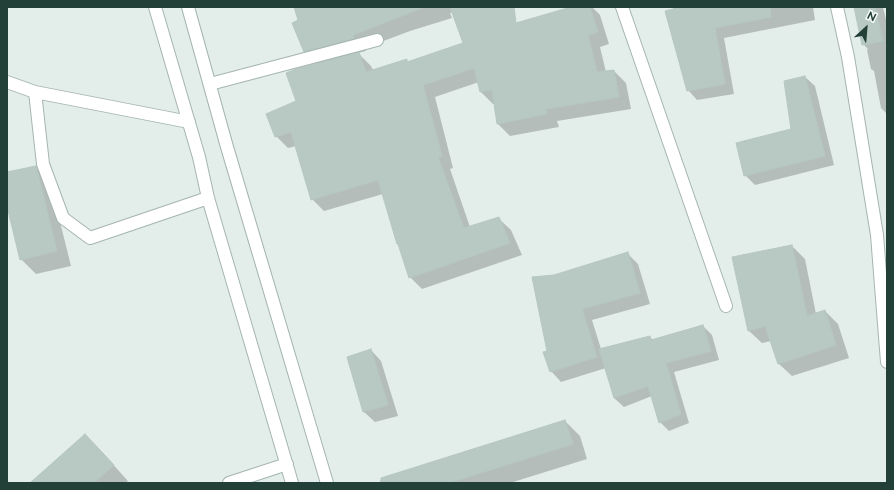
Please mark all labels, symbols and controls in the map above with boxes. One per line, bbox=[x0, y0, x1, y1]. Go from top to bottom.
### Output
north arrow bbox=[846, 8, 886, 48]
text: N bbox=[865, 9, 878, 24]

